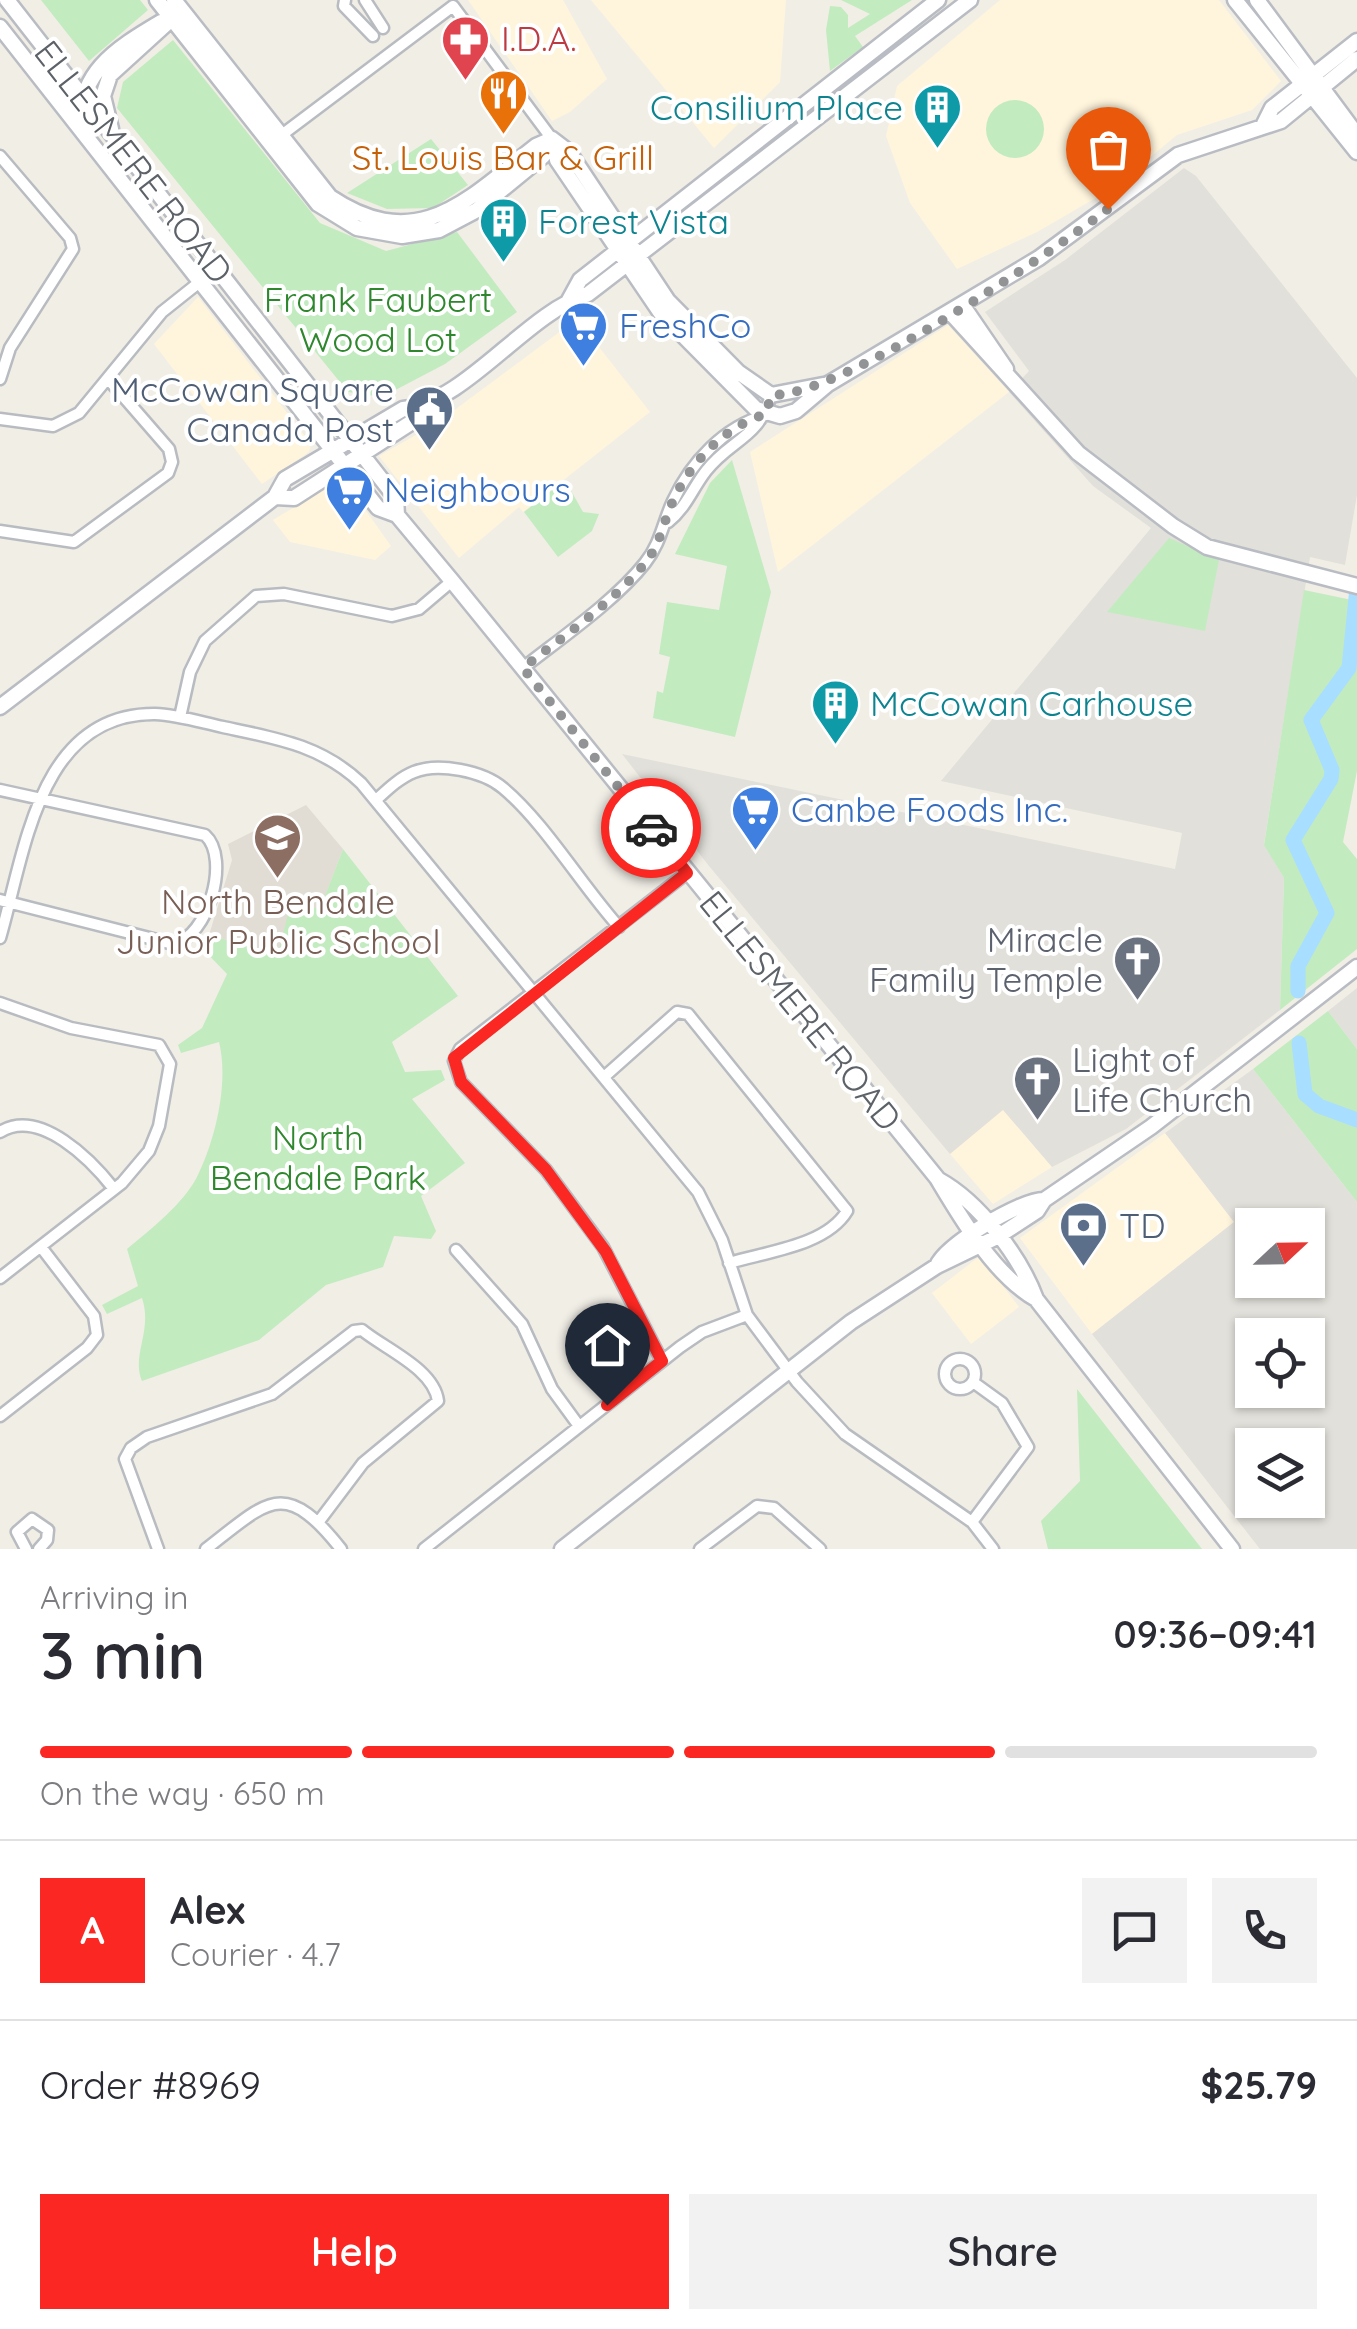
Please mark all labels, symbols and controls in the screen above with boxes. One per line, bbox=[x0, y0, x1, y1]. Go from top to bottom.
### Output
pharmacy icon: I.D.A. bbox=[440, 13, 492, 81]
place label: I.D.A. bbox=[501, 16, 577, 60]
street label: ELLESMERE ROAD bbox=[25, 31, 242, 292]
restaurant icon: St. Louis Bar & Grill bbox=[477, 68, 529, 136]
building icon: Consilium Place bbox=[912, 82, 964, 150]
place label: Consilium Place bbox=[650, 85, 903, 129]
pin bbox=[1066, 107, 1151, 210]
icon: bag bbox=[1081, 122, 1136, 177]
place label: St. Louis Bar & Grill bbox=[352, 135, 654, 179]
building icon: Forest Vista bbox=[477, 196, 529, 264]
place label: Forest Vista bbox=[538, 199, 729, 243]
park label: Frank Faubert Wood Lot bbox=[264, 277, 492, 361]
supermarket icon: FreshCo bbox=[558, 300, 610, 368]
place label: FreshCo bbox=[619, 303, 751, 347]
place label: McCowan Square Canada Post bbox=[111, 367, 394, 451]
public building icon: McCowan Square Canada Post bbox=[403, 384, 455, 452]
supermarket icon: Neighbours bbox=[323, 464, 375, 532]
place label: Neighbours bbox=[384, 467, 571, 511]
building icon: McCowan Carhouse bbox=[809, 678, 861, 746]
place label: McCowan Carhouse bbox=[870, 681, 1193, 725]
courier bbox=[601, 778, 701, 878]
supermarket icon: Canbe Foods Inc. bbox=[730, 784, 782, 852]
place label: Canbe Foods Inc. bbox=[791, 787, 1068, 831]
icon: car bbox=[624, 801, 679, 856]
school or university icon: North Bendale Junior Public School bbox=[252, 812, 304, 880]
place label: North Bendale Junior Public School bbox=[116, 879, 440, 963]
street label: ELLESMERE ROAD bbox=[691, 882, 911, 1139]
place label: Miracle Family Temple bbox=[869, 917, 1103, 1001]
church icon: Miracle Family Temple bbox=[1112, 934, 1164, 1002]
place label: Light of Life Church bbox=[1072, 1037, 1252, 1121]
church icon: Light of Life Church bbox=[1011, 1054, 1063, 1122]
park label: North Bendale Park bbox=[210, 1115, 426, 1199]
bank icon: TD bbox=[1058, 1200, 1110, 1268]
place label: TD bbox=[1119, 1203, 1165, 1247]
north arrow bbox=[1235, 1208, 1325, 1298]
map controls bbox=[1235, 1208, 1325, 1518]
pin bbox=[565, 1303, 650, 1406]
icon: home bbox=[580, 1318, 635, 1373]
button: locate bbox=[1235, 1318, 1325, 1408]
button: layers bbox=[1235, 1428, 1325, 1518]
text: Arriving in bbox=[40, 1577, 189, 1617]
text: 09:36–09:41 bbox=[1113, 1610, 1317, 1658]
text: 3 min bbox=[40, 1614, 206, 1695]
text: On the way · 650 m bbox=[40, 1773, 325, 1813]
button: chat bbox=[1082, 1878, 1187, 1983]
button: phone bbox=[1212, 1878, 1317, 1983]
text: Alex bbox=[170, 1886, 245, 1934]
text: A bbox=[80, 1906, 105, 1954]
text: Courier · 4.7 bbox=[170, 1934, 341, 1974]
text: Order #8969 bbox=[40, 2061, 261, 2109]
text: $25.79 bbox=[1200, 2061, 1317, 2109]
button: Help bbox=[40, 2194, 669, 2309]
button: Share bbox=[689, 2194, 1317, 2309]

